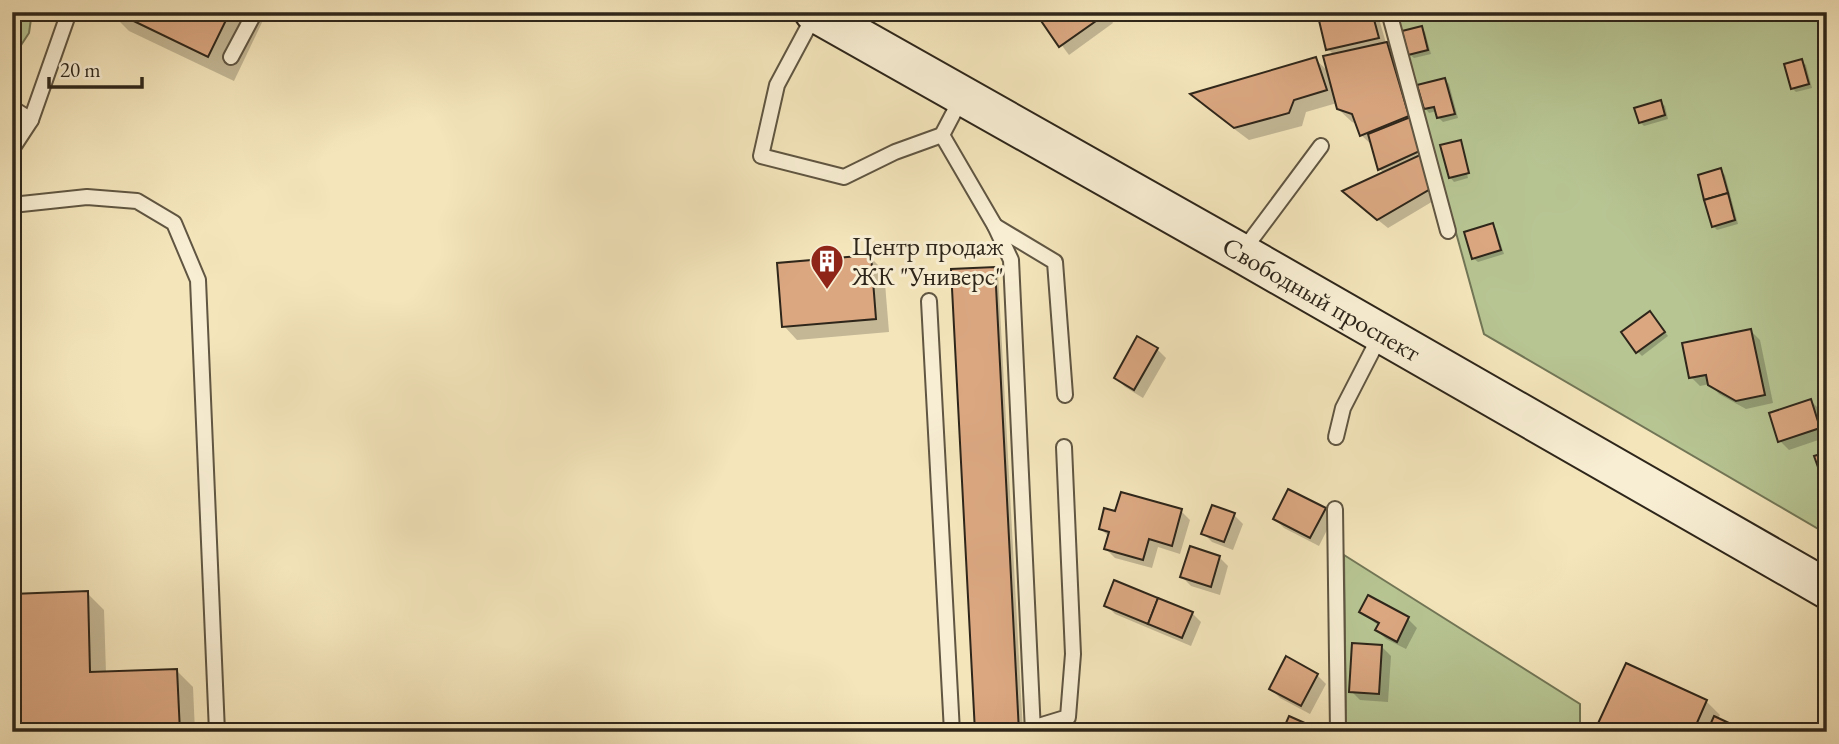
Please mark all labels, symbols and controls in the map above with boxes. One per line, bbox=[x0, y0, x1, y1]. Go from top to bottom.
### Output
scale bar bbox=[49, 46, 142, 90]
text: 20 m bbox=[60, 56, 101, 83]
place label: Центр продаж ЖК "Универс" bbox=[851, 229, 1004, 293]
street label: Свободный проспект bbox=[1216, 229, 1427, 370]
building icon: Центр продаж ЖК "Универс" bbox=[808, 242, 846, 291]

